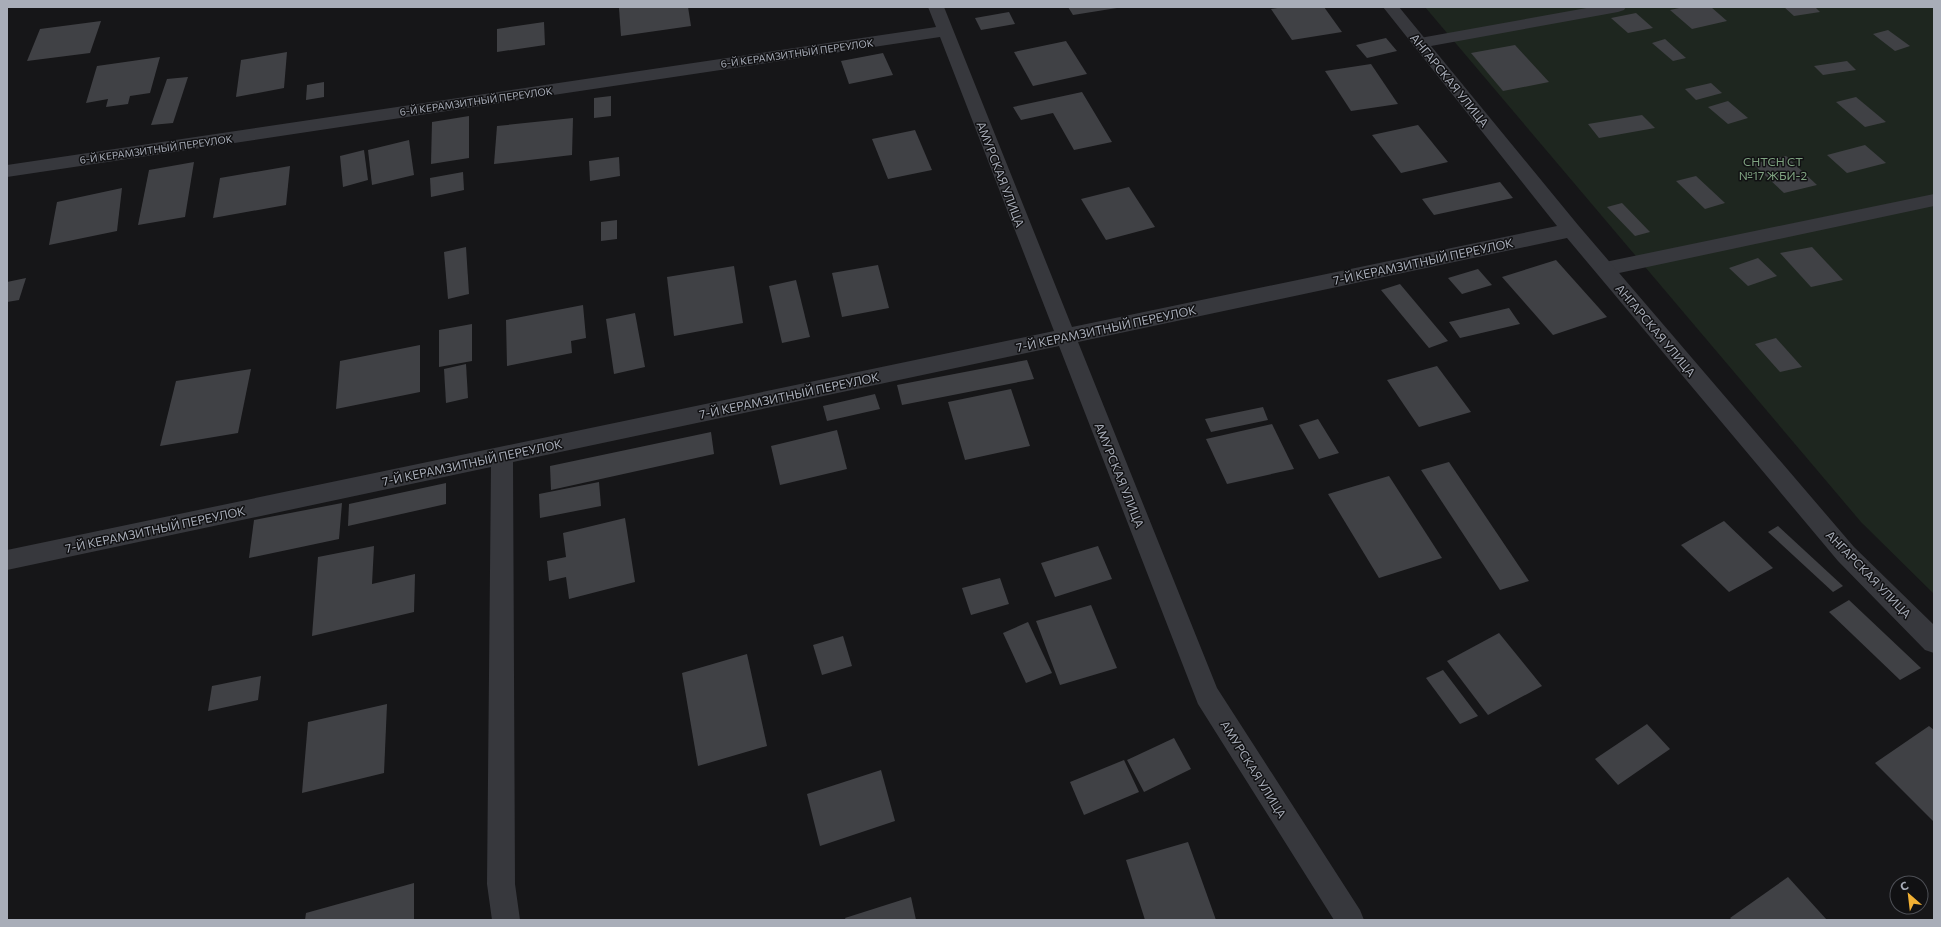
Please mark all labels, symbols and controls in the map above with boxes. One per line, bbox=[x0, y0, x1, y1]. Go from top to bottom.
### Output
street label: АНГАРСКАЯ УЛИЦА bbox=[1408, 30, 1492, 130]
street label: 6-Й КЕРАМЗИТНЫЙ ПЕРЕУЛОК bbox=[720, 36, 874, 70]
street label: 6-Й КЕРАМЗИТНЫЙ ПЕРЕУЛОК bbox=[399, 84, 553, 118]
street label: АМУРСКАЯ УЛИЦА bbox=[974, 119, 1028, 229]
street label: 6-Й КЕРАМЗИТНЫЙ ПЕРЕУЛОК bbox=[79, 132, 233, 166]
park label: СНТСН СТ №17 ЖБИ-2 bbox=[1739, 154, 1808, 182]
street label: 7-Й КЕРАМЗИТНЫЙ ПЕРЕУЛОК bbox=[1332, 235, 1514, 287]
street label: АНГАРСКАЯ УЛИЦА bbox=[1613, 281, 1699, 379]
street label: 7-Й КЕРАМЗИТНЫЙ ПЕРЕУЛОК bbox=[1015, 302, 1197, 354]
street label: 7-Й КЕРАМЗИТНЫЙ ПЕРЕУЛОК bbox=[698, 369, 880, 421]
street label: АМУРСКАЯ УЛИЦА bbox=[1093, 420, 1147, 530]
street label: 7-Й КЕРАМЗИТНЫЙ ПЕРЕУЛОК bbox=[381, 436, 563, 488]
street label: 7-Й КЕРАМЗИТНЫЙ ПЕРЕУЛОК bbox=[64, 503, 246, 555]
street label: АНГАРСКАЯ УЛИЦА bbox=[1824, 527, 1914, 621]
street label: АМУРСКАЯ УЛИЦА bbox=[1218, 718, 1290, 820]
north arrow bbox=[1889, 875, 1929, 915]
text: С bbox=[1898, 878, 1911, 893]

